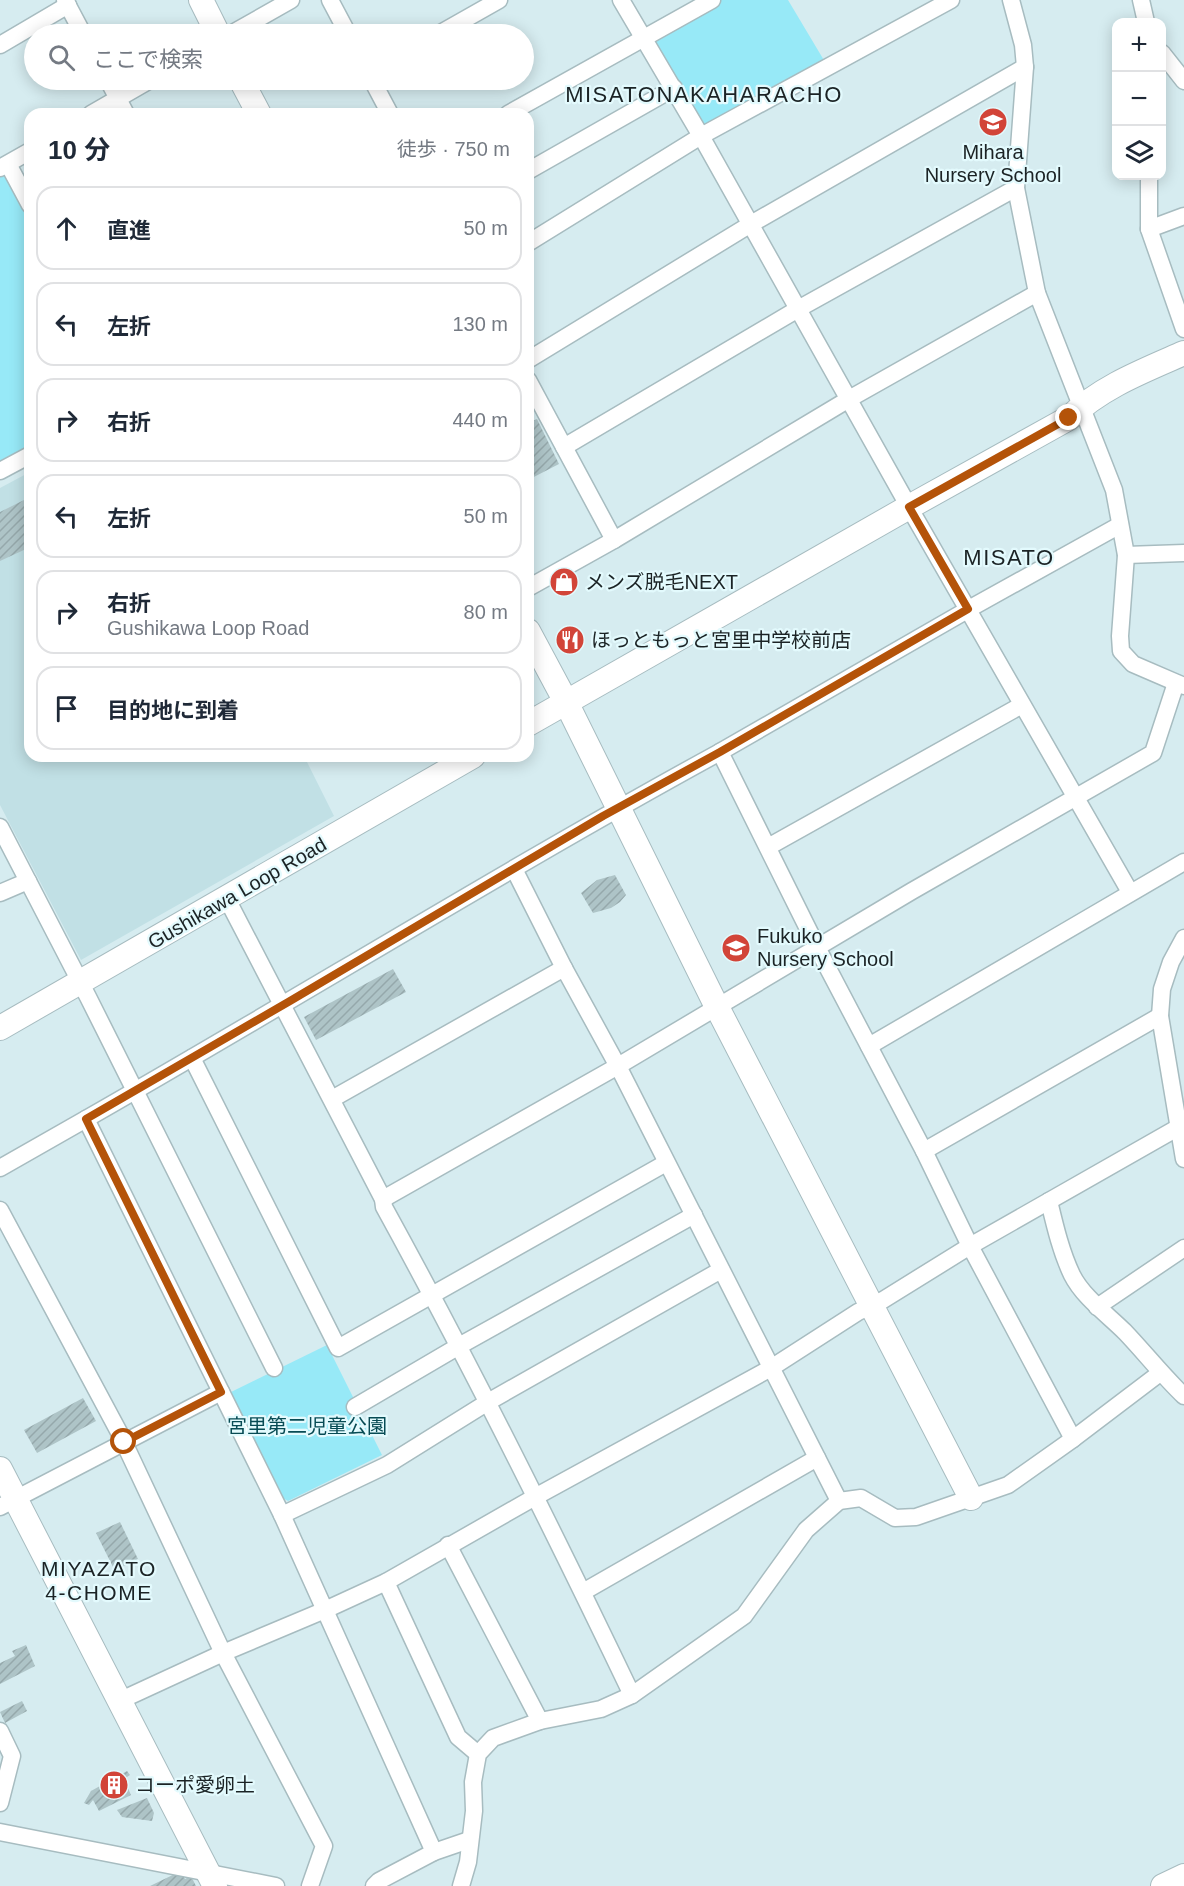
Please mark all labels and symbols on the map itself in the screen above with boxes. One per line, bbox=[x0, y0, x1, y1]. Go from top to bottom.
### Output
district label: MISATONAKAHARACHO bbox=[565, 82, 843, 107]
school or university icon: Mihara Nursery School bbox=[977, 106, 1009, 138]
place label: Mihara Nursery School bbox=[925, 141, 1061, 186]
route end bbox=[1055, 404, 1081, 430]
district label: MISATO bbox=[963, 545, 1055, 570]
shop icon: メンズ脱毛NEXT bbox=[548, 566, 580, 598]
place label: メンズ脱毛NEXT bbox=[585, 571, 738, 593]
restaurant icon: ほっともっと宮里中学校前店 bbox=[554, 624, 586, 656]
place label: ほっともっと宮里中学校前店 bbox=[591, 629, 851, 651]
street label: Gushikawa Loop Road bbox=[144, 833, 330, 953]
place label: Fukuko Nursery School bbox=[757, 925, 894, 970]
school or university icon: Fukuko Nursery School bbox=[720, 932, 752, 964]
park label: 宮里第二児童公園 bbox=[227, 1415, 387, 1437]
route start bbox=[110, 1428, 136, 1454]
district label: MIYAZATO 4-CHOME bbox=[41, 1557, 157, 1604]
building icon: コーポ愛卵土 bbox=[98, 1769, 130, 1801]
place label: コーポ愛卵土 bbox=[135, 1774, 255, 1796]

